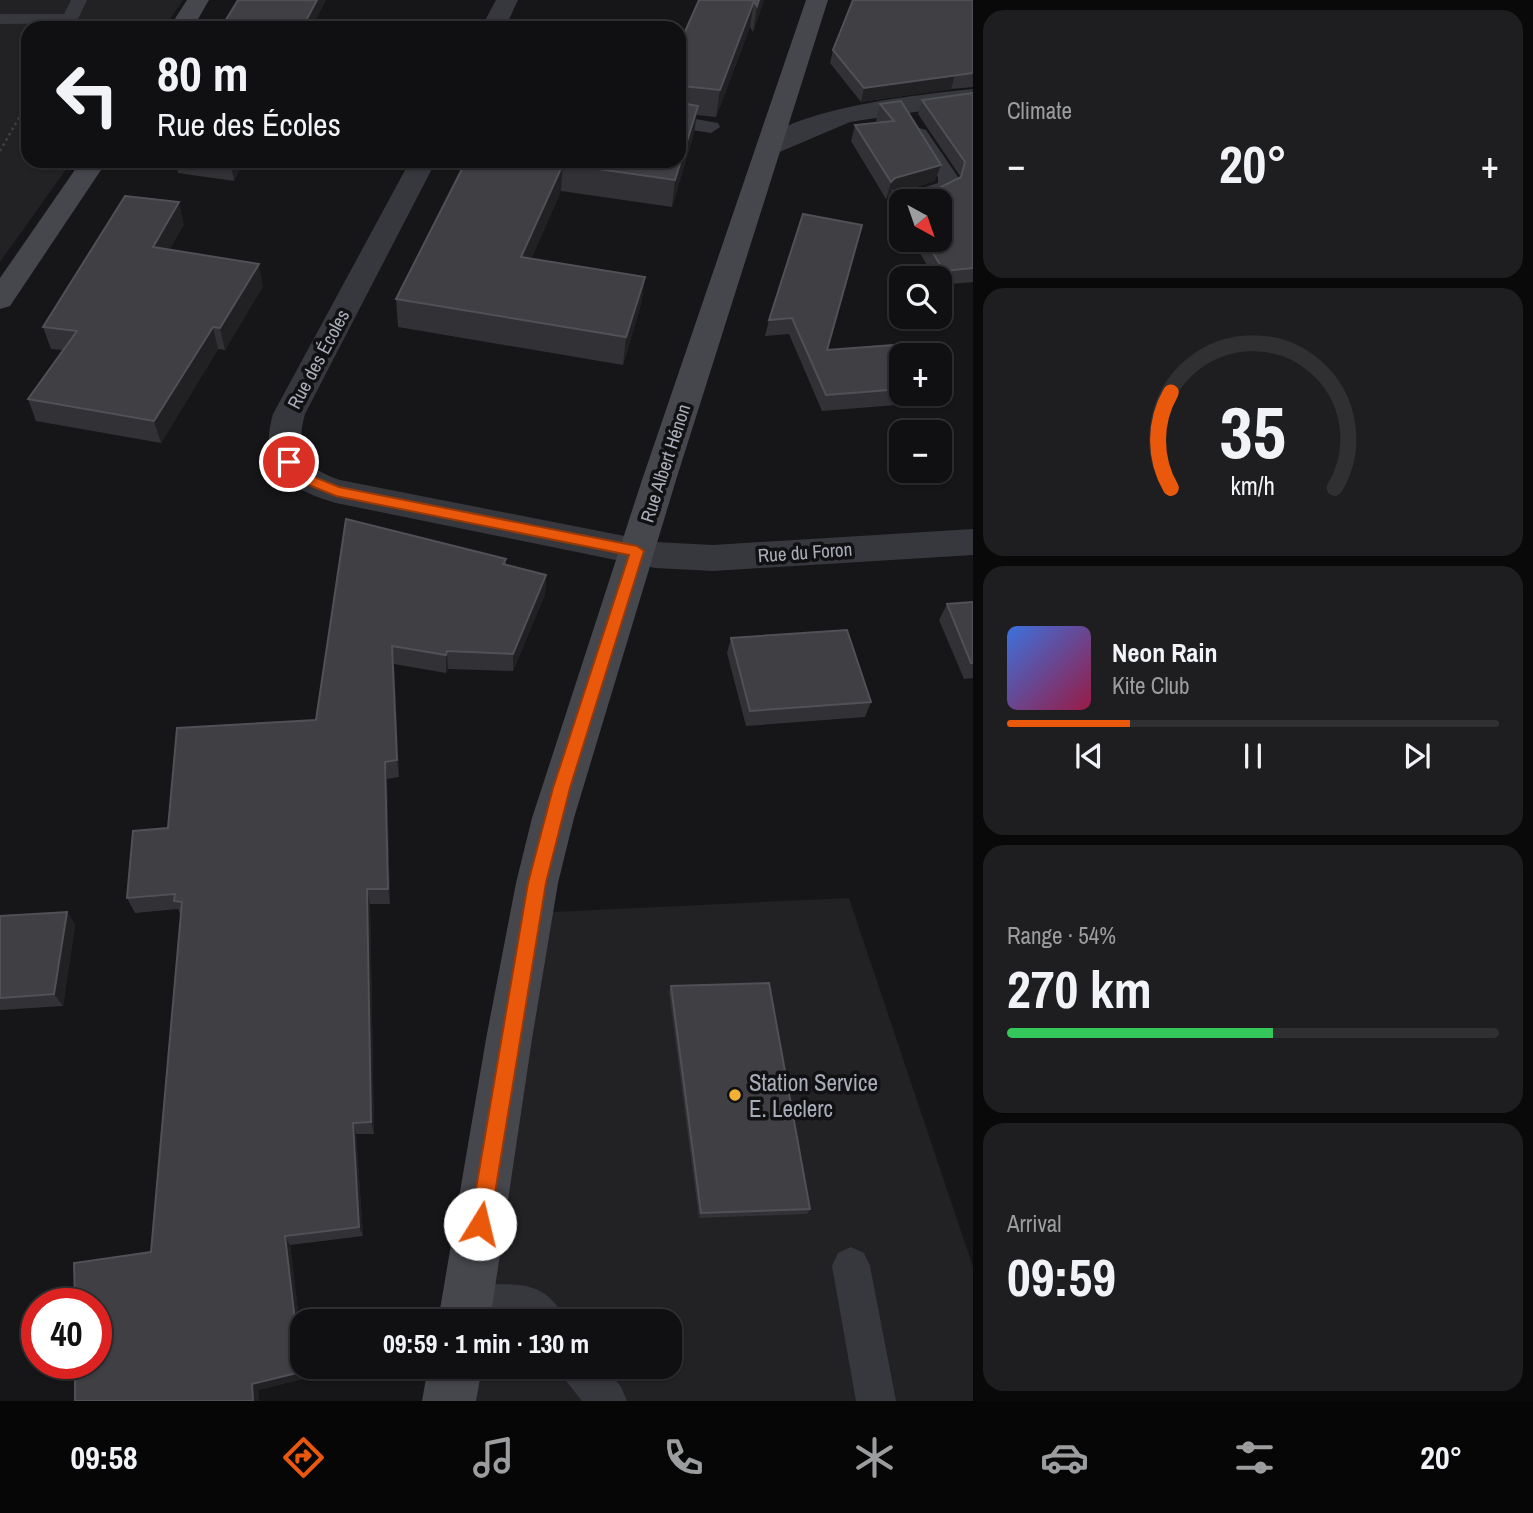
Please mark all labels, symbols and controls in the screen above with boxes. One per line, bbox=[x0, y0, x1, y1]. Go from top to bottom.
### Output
text: 80 m bbox=[157, 40, 249, 106]
icon: left bbox=[42, 49, 133, 140]
text: Climate bbox=[1007, 95, 1072, 126]
text: Rue des Écoles bbox=[157, 103, 341, 146]
text: 20° bbox=[1219, 129, 1287, 199]
text: − bbox=[1007, 139, 1025, 190]
text: + bbox=[1481, 139, 1499, 190]
north arrow bbox=[889, 189, 952, 252]
map controls bbox=[889, 189, 952, 483]
button: search bbox=[889, 266, 952, 329]
street label: Rue des Écoles bbox=[281, 305, 355, 413]
button: + bbox=[889, 343, 952, 406]
text: 35 bbox=[1220, 384, 1286, 482]
street label: Rue Albert Hénon bbox=[634, 400, 696, 526]
button: − bbox=[889, 420, 952, 483]
pin bbox=[259, 432, 319, 492]
icon: arrive bbox=[270, 443, 308, 481]
text: km/h bbox=[1231, 469, 1275, 503]
street label: Rue du Foron bbox=[757, 536, 853, 568]
text: Neon Rain bbox=[1112, 635, 1217, 670]
text: Kite Club bbox=[1112, 670, 1190, 701]
icon: previous bbox=[1070, 737, 1108, 775]
icon: pause bbox=[1234, 737, 1272, 775]
icon: next bbox=[1398, 737, 1436, 775]
text: Range · 54% bbox=[1007, 920, 1116, 951]
text: 270 km bbox=[1007, 954, 1152, 1024]
place label: Station Service E. Leclerc bbox=[749, 1067, 878, 1124]
marker: Station Service E. Leclerc bbox=[727, 1087, 743, 1103]
position arrow bbox=[443, 1187, 517, 1261]
text: Arrival bbox=[1007, 1208, 1062, 1239]
text: 09:59 bbox=[1007, 1242, 1116, 1312]
speed limit sign: 40 bbox=[21, 1288, 112, 1379]
text: 09:59 · 1 min · 130 m bbox=[383, 1326, 589, 1361]
icon: directions bbox=[279, 1433, 328, 1482]
icon: music bbox=[469, 1433, 518, 1482]
icon: phone bbox=[659, 1433, 708, 1482]
icon: climate bbox=[850, 1433, 899, 1482]
icon: car bbox=[1040, 1433, 1089, 1482]
icon: filters bbox=[1230, 1433, 1279, 1482]
text: 09:58 bbox=[71, 1436, 138, 1479]
text: 20° bbox=[1420, 1436, 1462, 1479]

